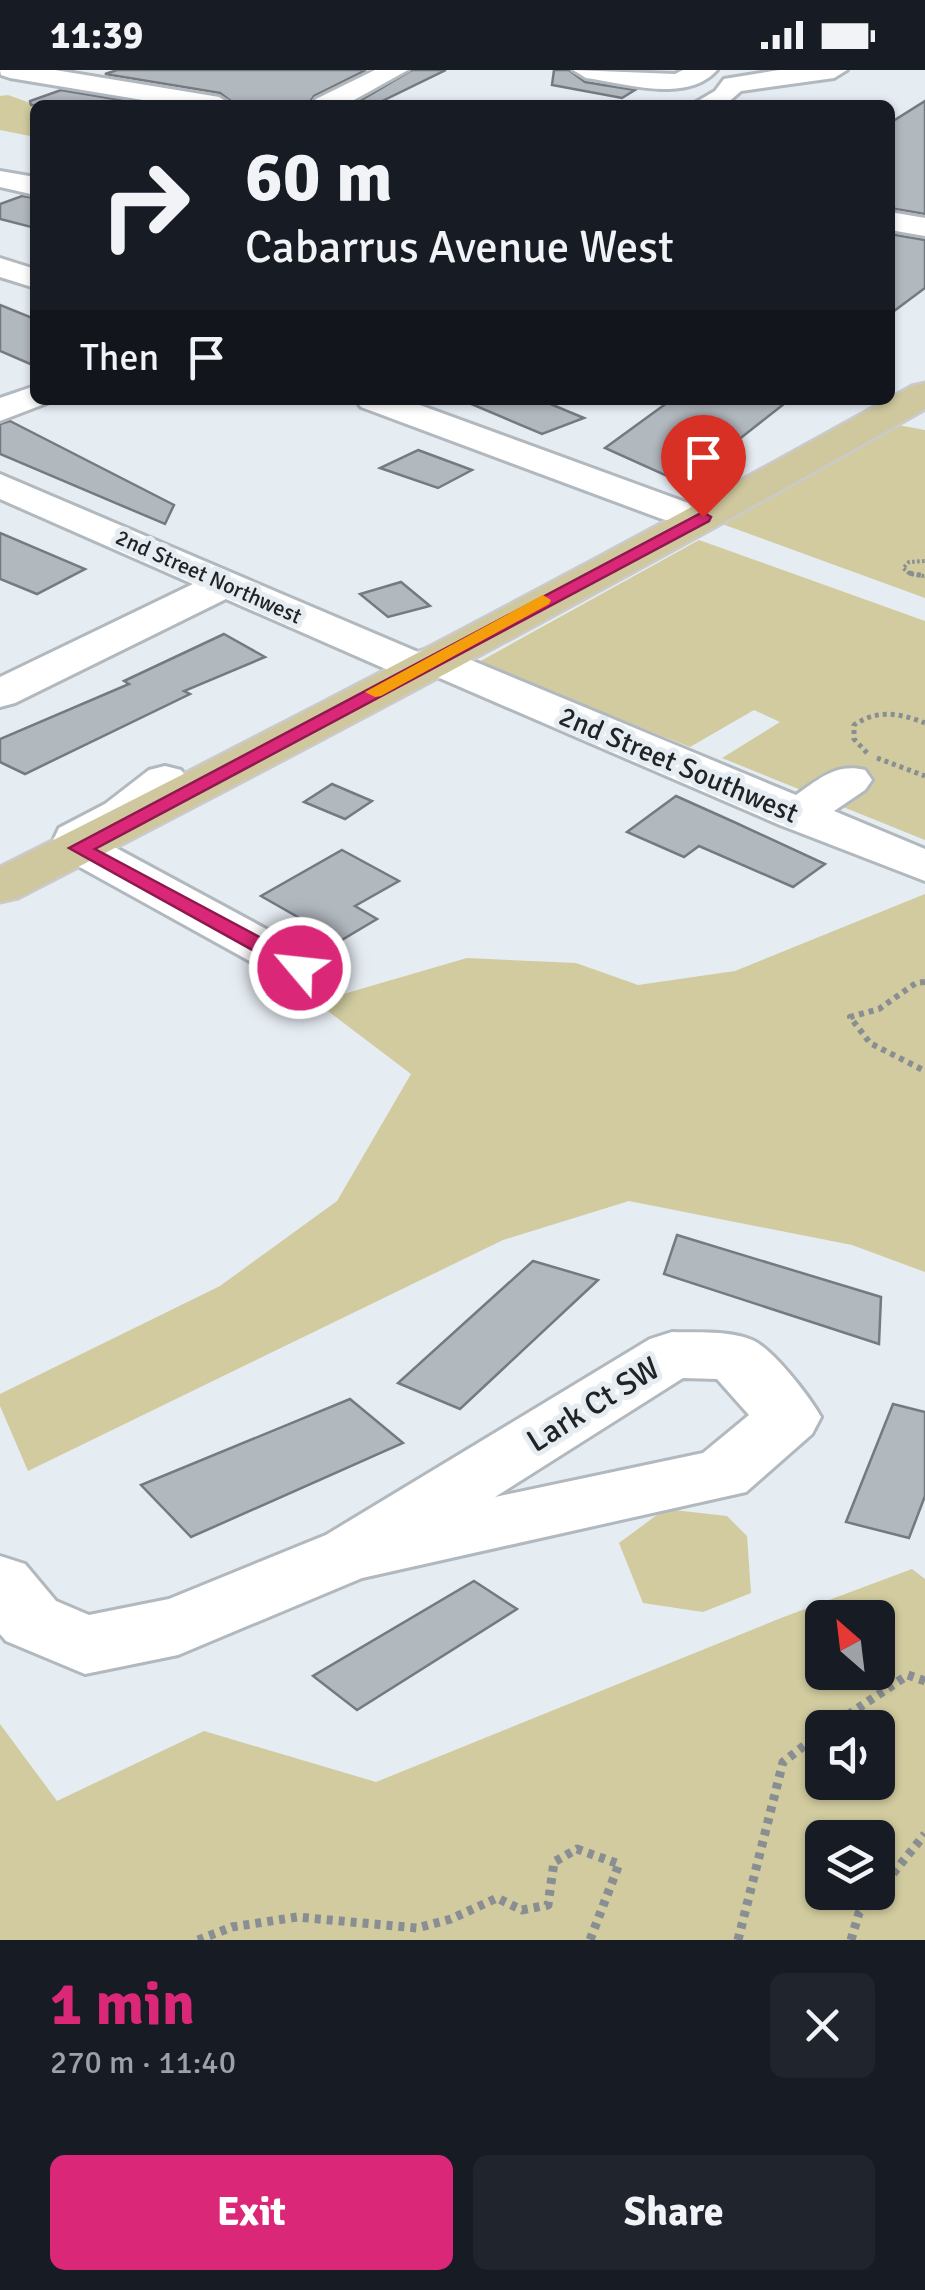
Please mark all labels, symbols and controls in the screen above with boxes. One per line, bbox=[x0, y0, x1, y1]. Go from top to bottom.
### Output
text: 11:39 bbox=[50, 12, 143, 59]
text: 60 m bbox=[245, 134, 393, 220]
icon: right bbox=[80, 140, 210, 270]
text: Cabarrus Avenue West bbox=[245, 220, 674, 275]
icon: arrive bbox=[179, 330, 234, 385]
text: Then bbox=[80, 334, 159, 381]
pin bbox=[661, 415, 746, 518]
icon: arrive bbox=[676, 430, 731, 485]
street label: 2nd Street Northwest bbox=[112, 523, 306, 630]
street label: 2nd Street Southwest bbox=[554, 699, 803, 831]
position arrow bbox=[248, 916, 352, 1020]
street label: Lark Ct SW bbox=[520, 1348, 667, 1461]
north arrow bbox=[805, 1600, 895, 1690]
map controls bbox=[805, 1600, 895, 1910]
button: sound bbox=[805, 1710, 895, 1800]
button: layers bbox=[805, 1820, 895, 1910]
text: 1 min bbox=[50, 1968, 195, 2042]
button: close bbox=[770, 1973, 875, 2078]
text: 270 m · 11:40 bbox=[50, 2043, 236, 2082]
button: Exit bbox=[50, 2155, 453, 2270]
button: Share bbox=[473, 2155, 875, 2270]

